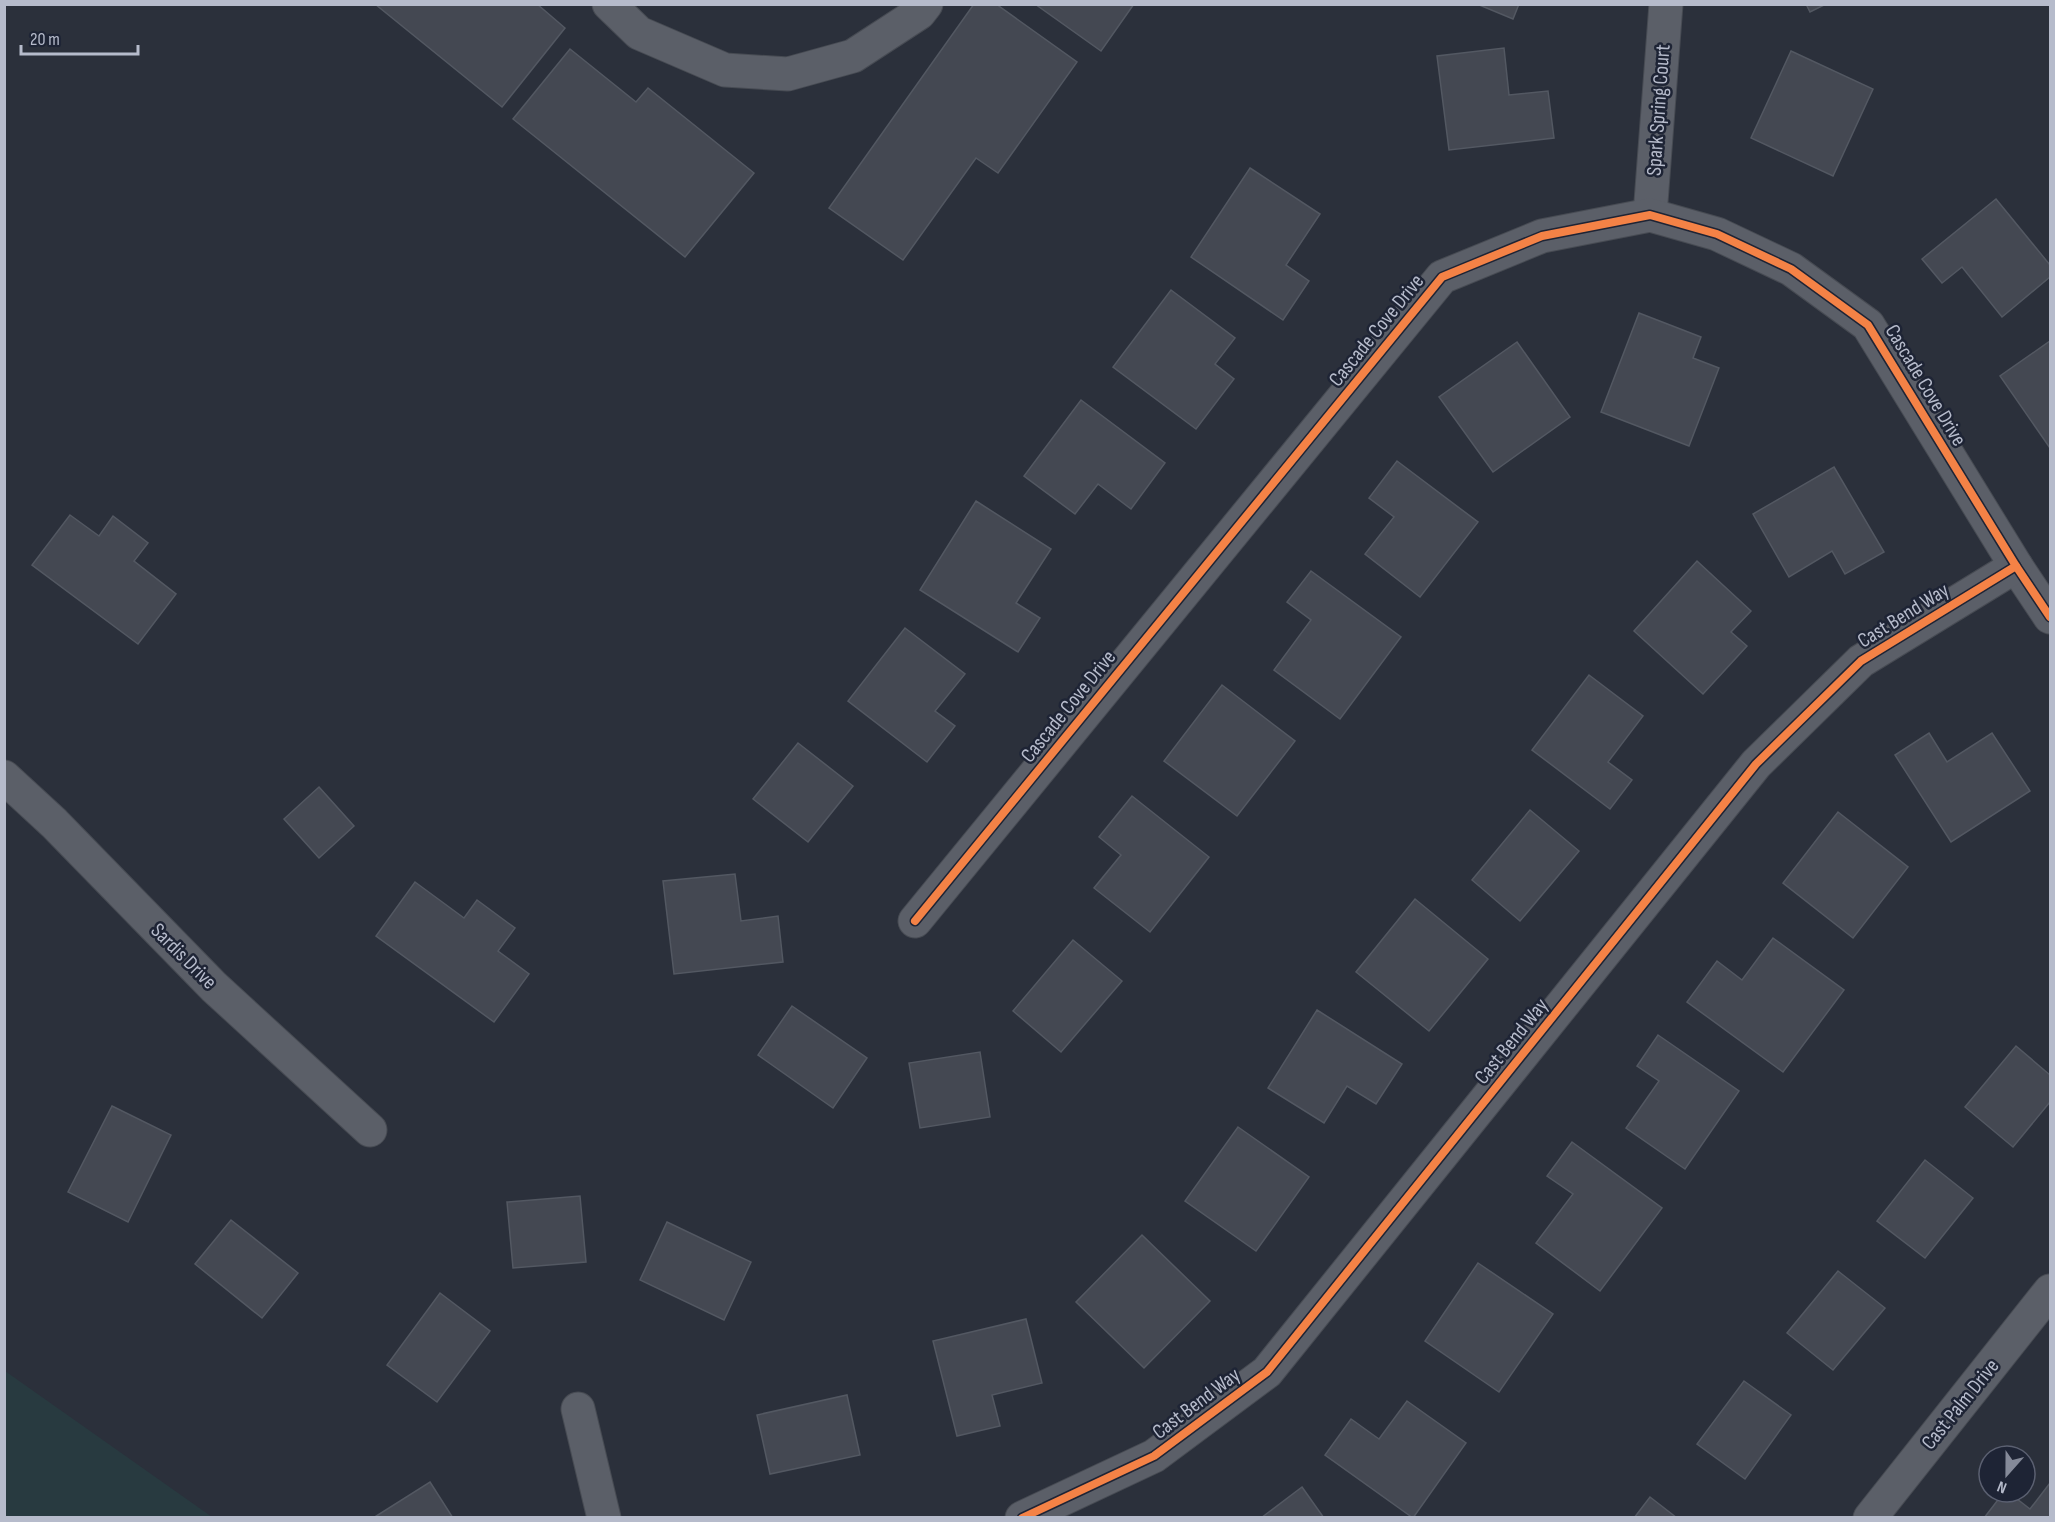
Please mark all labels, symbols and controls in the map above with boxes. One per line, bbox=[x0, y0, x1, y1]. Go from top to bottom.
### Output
scale bar bbox=[21, 18, 138, 56]
text: 20 m bbox=[30, 29, 60, 50]
street label: Spark Spring Court bbox=[1641, 44, 1676, 177]
street label: Cascade Cove Drive bbox=[1324, 269, 1429, 391]
street label: Cascade Cove Drive bbox=[1880, 320, 1972, 450]
street label: Cast Bend Way bbox=[1853, 577, 1954, 653]
street label: Cascade Cove Drive bbox=[1016, 645, 1121, 767]
street label: Sardis Drive bbox=[145, 918, 222, 995]
street label: Cast Bend Way bbox=[1469, 993, 1554, 1089]
street label: Cast Palm Drive bbox=[1916, 1354, 2004, 1455]
street label: Cast Bend Way bbox=[1148, 1362, 1245, 1444]
north arrow bbox=[1977, 1444, 2037, 1504]
text: N bbox=[1995, 1476, 2010, 1497]

